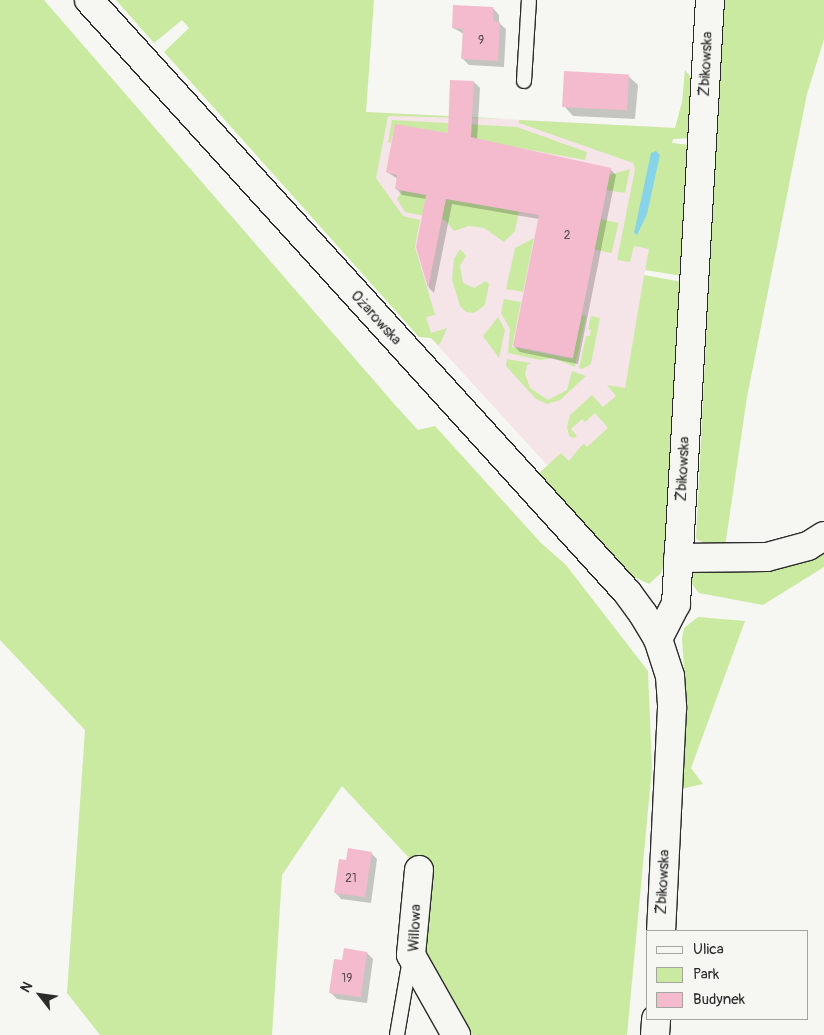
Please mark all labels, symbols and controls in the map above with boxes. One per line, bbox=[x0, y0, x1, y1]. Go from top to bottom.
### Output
street label: Żbikowska bbox=[695, 31, 717, 97]
house number: 9 bbox=[478, 34, 484, 48]
house number: 2 bbox=[564, 229, 570, 243]
street label: Ożarowska bbox=[347, 287, 405, 349]
street label: Żbikowska bbox=[672, 436, 694, 502]
street label: Żbikowska bbox=[652, 849, 674, 915]
house number: 21 bbox=[345, 872, 357, 886]
street label: Willowa bbox=[405, 904, 425, 952]
legend bbox=[646, 930, 809, 1020]
text: Ulica bbox=[693, 940, 724, 959]
text: Park bbox=[693, 965, 719, 984]
north arrow bbox=[15, 970, 65, 1020]
house number: 19 bbox=[342, 972, 352, 986]
text: N bbox=[17, 979, 36, 996]
text: Budynek bbox=[693, 990, 745, 1009]

